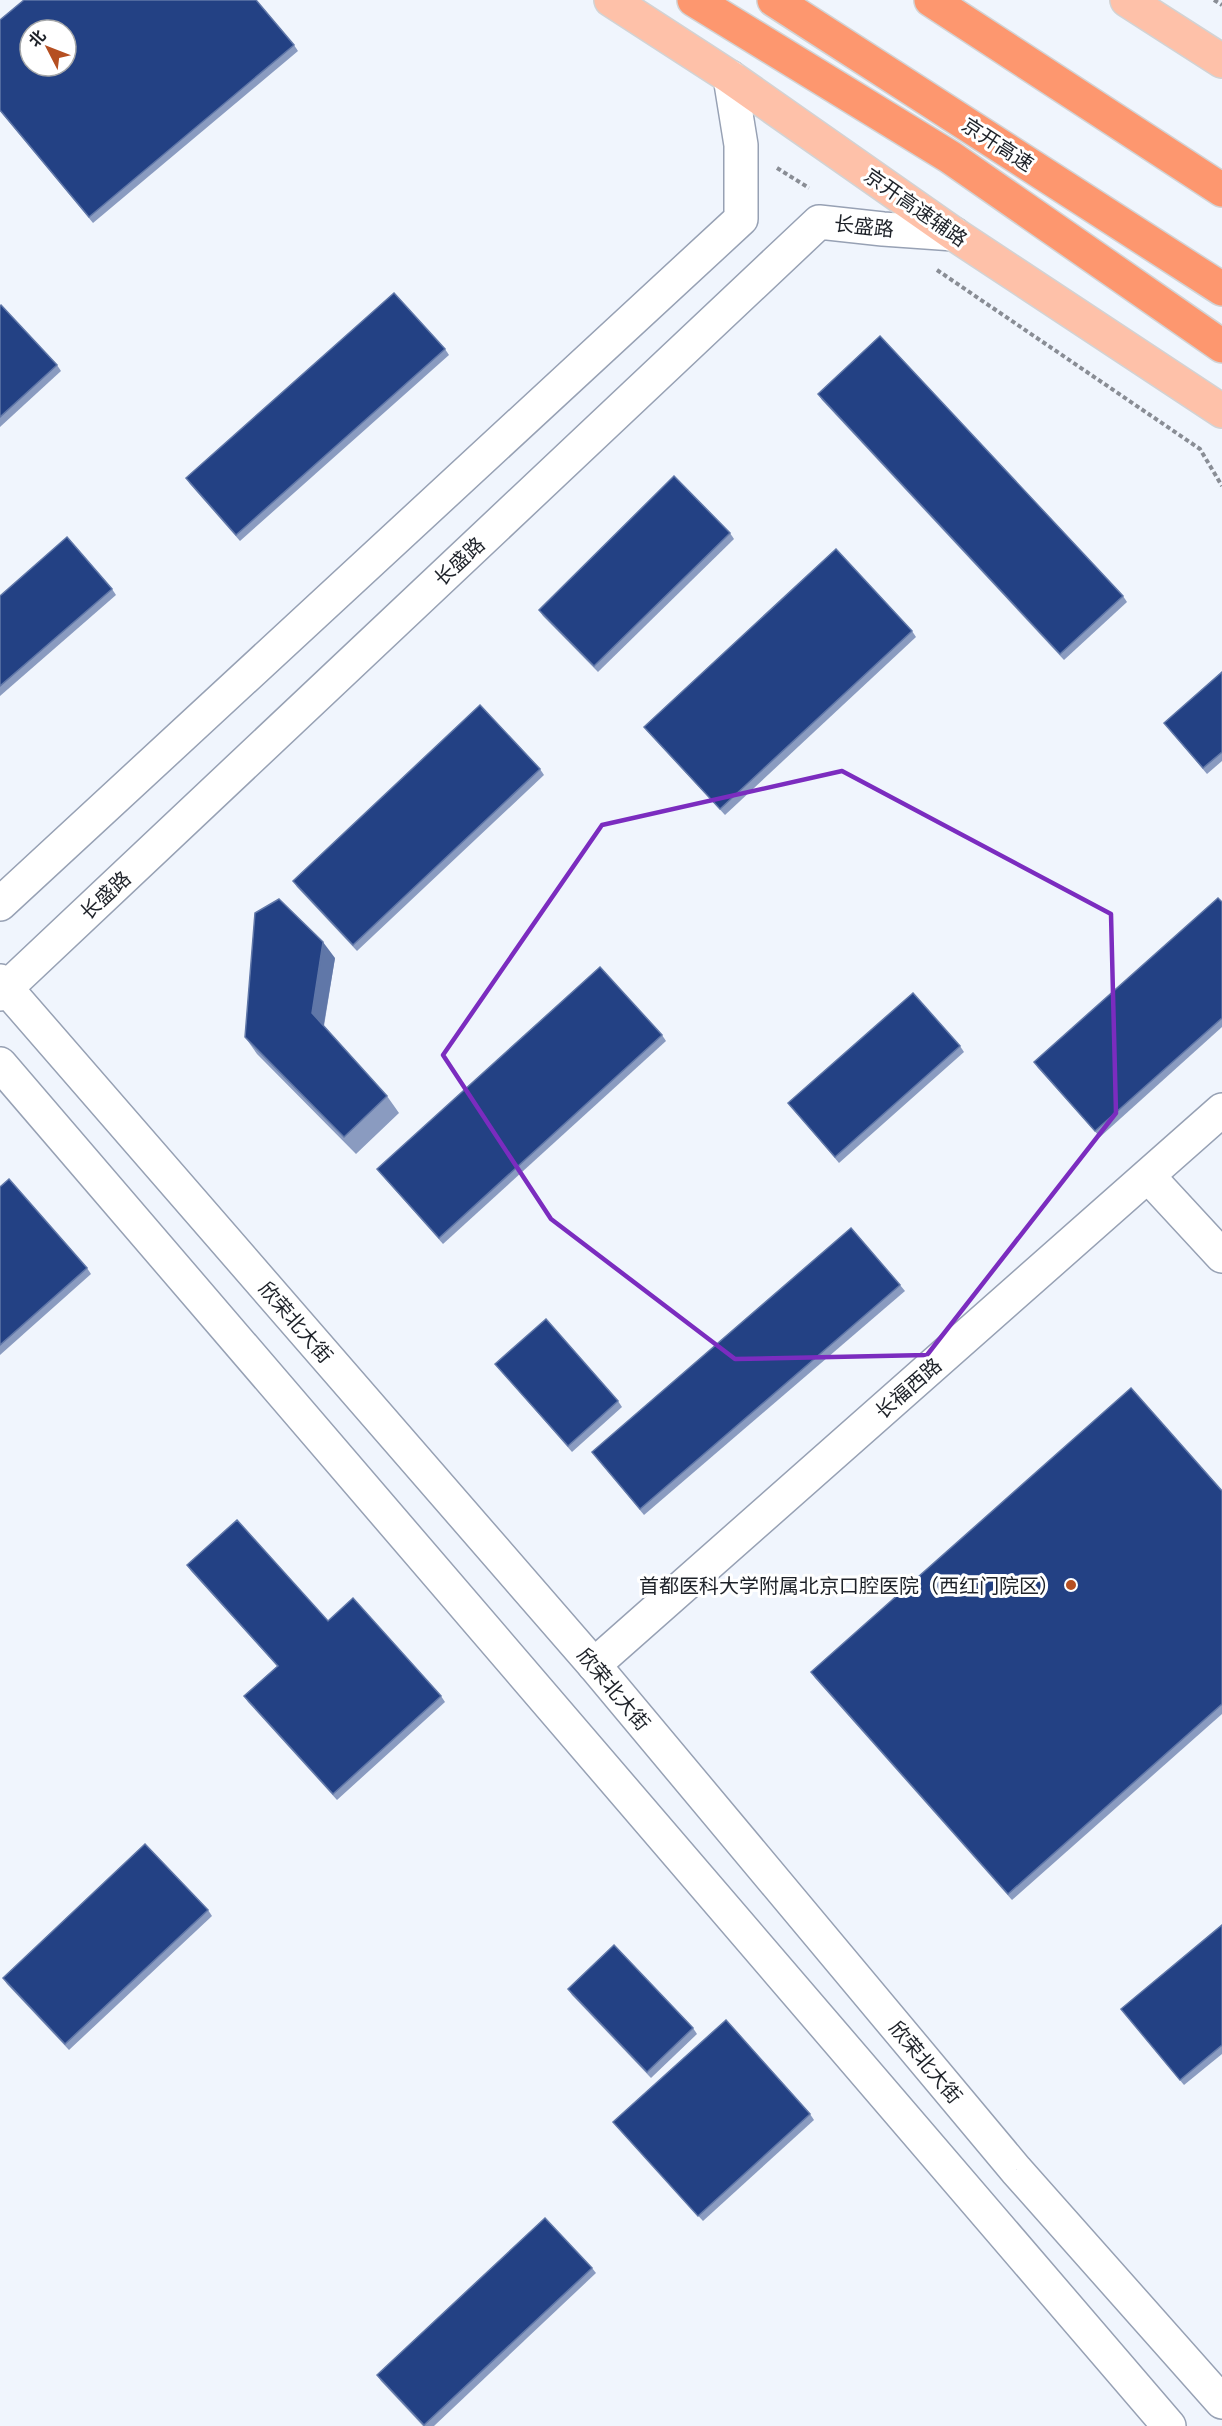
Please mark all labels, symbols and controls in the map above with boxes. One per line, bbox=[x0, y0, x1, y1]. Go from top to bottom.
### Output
north arrow bbox=[18, 18, 78, 78]
text: 北 bbox=[23, 25, 50, 51]
street label: 京开高速 bbox=[957, 111, 1039, 177]
street label: 京开高速辅路 bbox=[859, 162, 973, 252]
street label: 长盛路 bbox=[833, 209, 895, 243]
street label: 长盛路 bbox=[428, 531, 490, 591]
street label: 长盛路 bbox=[74, 865, 136, 925]
street label: 欣荣北大街 bbox=[253, 1275, 339, 1369]
street label: 长福西路 bbox=[869, 1352, 947, 1424]
place label: 首都医科大学附属北京口腔医院（西红门院区） bbox=[639, 1572, 1059, 1599]
marker: 首都医科大学附属北京口腔医院（西红门院区） bbox=[1064, 1578, 1078, 1592]
street label: 欣荣北大街 bbox=[572, 1642, 656, 1736]
street label: 欣荣北大街 bbox=[884, 2015, 968, 2109]

